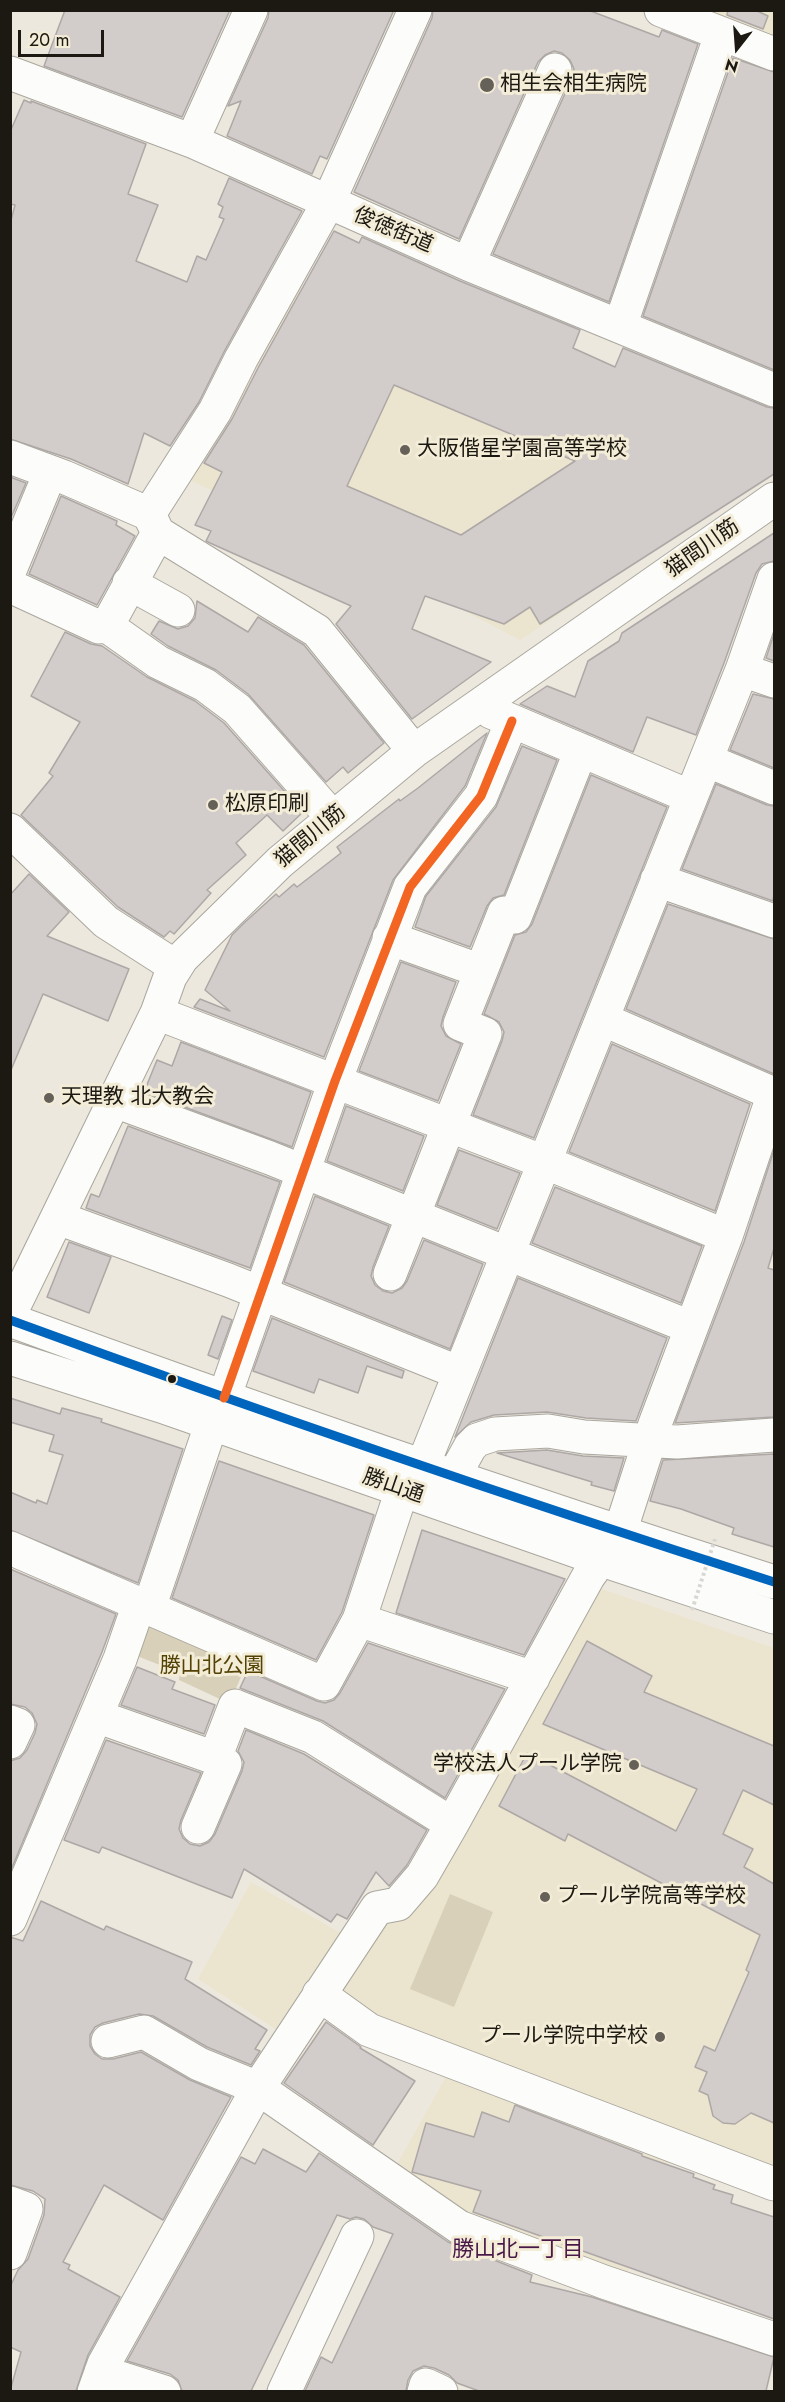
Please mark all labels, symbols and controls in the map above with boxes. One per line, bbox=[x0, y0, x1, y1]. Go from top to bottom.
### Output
scale bar bbox=[21, 18, 106, 56]
north arrow bbox=[707, 18, 767, 78]
text: 20 m bbox=[29, 27, 69, 53]
text: N bbox=[722, 53, 741, 79]
place label: 相生会相生病院 bbox=[500, 72, 647, 98]
marker: 相生会相生病院 bbox=[478, 76, 496, 94]
street label: 俊徳街道 bbox=[349, 203, 437, 259]
place label: 大阪偕星学園高等学校 bbox=[417, 437, 627, 463]
marker: 大阪偕星学園高等学校 bbox=[398, 443, 412, 457]
street label: 猫間川筋 bbox=[661, 515, 745, 583]
place label: 松原印刷 bbox=[225, 792, 309, 818]
marker: 松原印刷 bbox=[206, 798, 220, 812]
street label: 猫間川筋 bbox=[271, 800, 351, 874]
place label: 天理教 北大教会 bbox=[61, 1085, 214, 1111]
marker: 天理教 北大教会 bbox=[42, 1091, 56, 1105]
unlabelled marker bbox=[166, 1373, 178, 1385]
street label: 勝山通 bbox=[359, 1465, 427, 1509]
park label: 勝山北公園 bbox=[160, 1654, 264, 1680]
place label: 学校法人プール学院 bbox=[433, 1752, 622, 1778]
marker: 学校法人プール学院 bbox=[627, 1758, 641, 1772]
place label: プール学院高等学校 bbox=[557, 1884, 746, 1910]
marker: プール学院高等学校 bbox=[538, 1890, 552, 1904]
place label: プール学院中学校 bbox=[480, 2024, 648, 2050]
marker: プール学院中学校 bbox=[653, 2030, 667, 2044]
district label: 勝山北一丁目 bbox=[452, 2238, 584, 2264]

